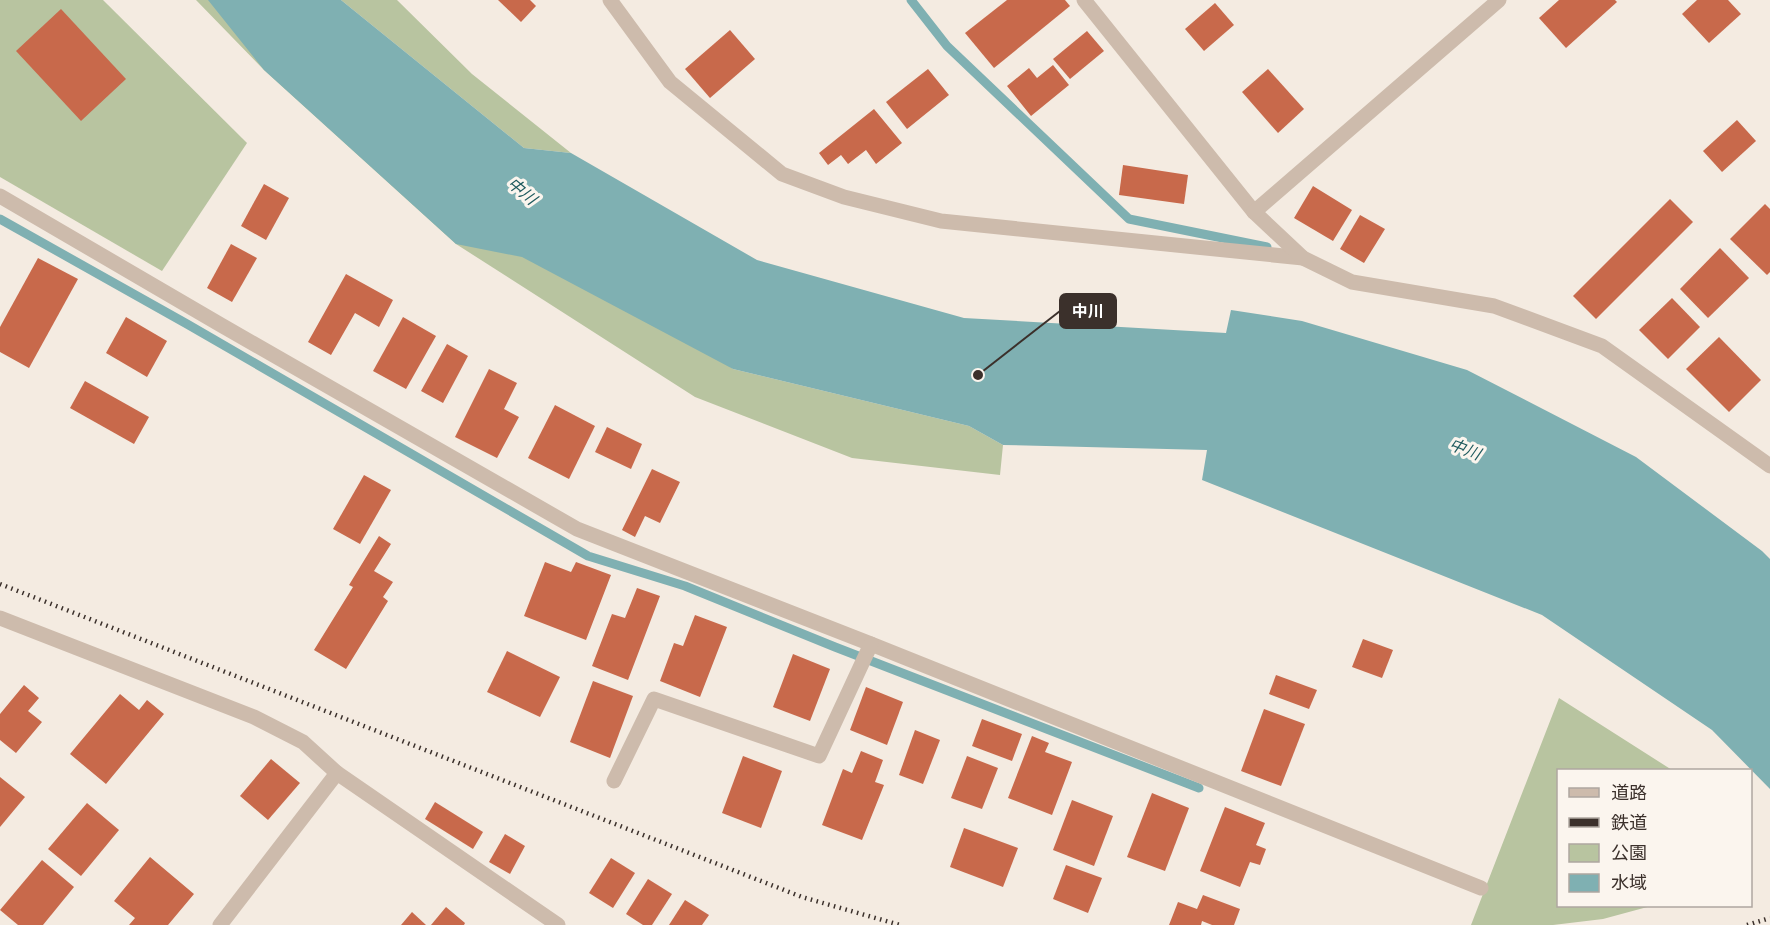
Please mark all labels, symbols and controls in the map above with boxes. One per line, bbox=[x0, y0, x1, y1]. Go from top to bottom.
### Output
water label: 中川 bbox=[504, 173, 542, 210]
callout: 中川 bbox=[1060, 294, 1116, 328]
text: 中川 bbox=[1072, 302, 1104, 321]
water label: 中川 bbox=[1447, 434, 1485, 464]
legend bbox=[1557, 769, 1752, 907]
text: 道路 bbox=[1611, 782, 1647, 803]
text: 鉄道 bbox=[1611, 812, 1647, 833]
text: 公園 bbox=[1611, 842, 1647, 863]
text: 水域 bbox=[1611, 872, 1647, 893]

